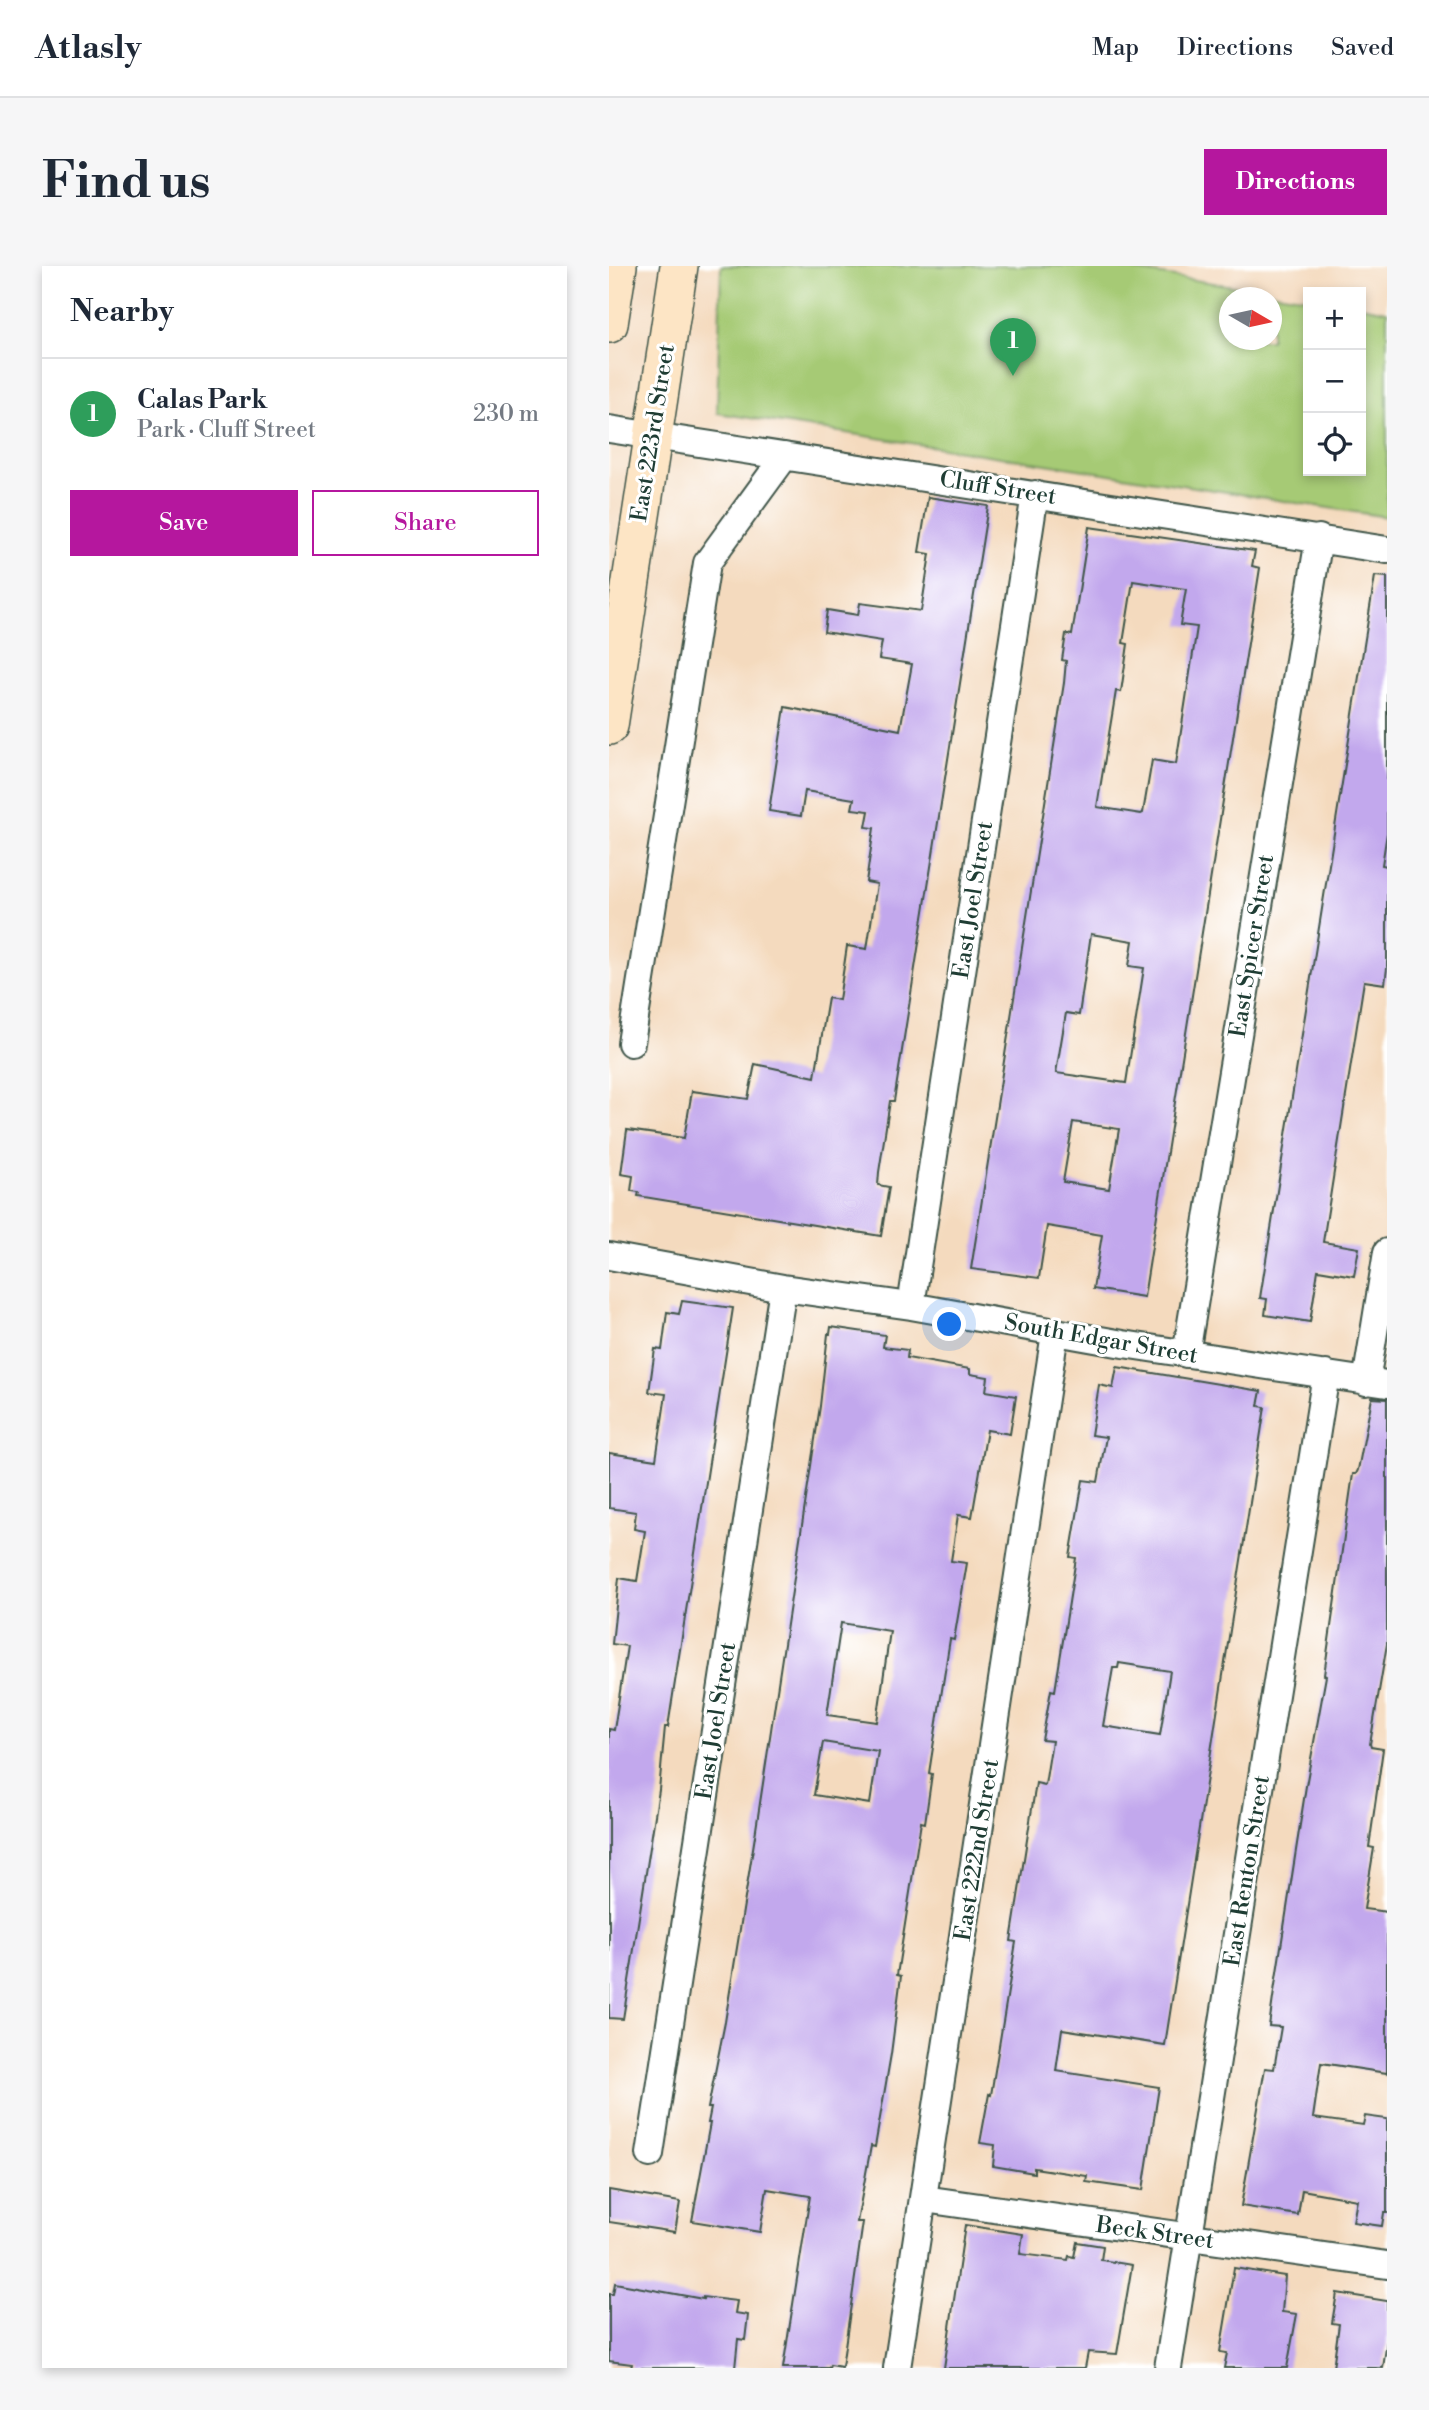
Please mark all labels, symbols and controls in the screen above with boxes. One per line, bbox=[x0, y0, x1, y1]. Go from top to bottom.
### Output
text: Atlasly bbox=[35, 28, 141, 69]
text: Map bbox=[1092, 33, 1139, 63]
text: Directions bbox=[1177, 33, 1293, 63]
text: Saved bbox=[1331, 33, 1394, 63]
button: Directions bbox=[1204, 149, 1387, 215]
text: Find us bbox=[42, 152, 211, 213]
north arrow bbox=[1219, 287, 1282, 350]
map controls bbox=[1303, 287, 1366, 476]
button: + bbox=[1303, 287, 1366, 350]
text: Nearby bbox=[70, 293, 174, 331]
pin: 1 bbox=[990, 318, 1036, 376]
street label: East 223rd Street bbox=[625, 342, 681, 524]
button: − bbox=[1303, 350, 1366, 413]
text: Calas Park bbox=[137, 384, 267, 416]
text: 1 bbox=[87, 400, 99, 428]
text: 230 m bbox=[473, 400, 539, 428]
button: locate bbox=[1303, 413, 1366, 476]
text: Park · Cluff Street bbox=[137, 416, 316, 444]
street label: Cluff Street bbox=[938, 465, 1058, 511]
button: Save bbox=[70, 490, 298, 556]
button: Share bbox=[312, 490, 539, 556]
street label: East Joel Street bbox=[947, 819, 999, 981]
street label: East Spicer Street bbox=[1224, 852, 1280, 1040]
your location bbox=[932, 1307, 966, 1341]
street label: South Edgar Street bbox=[1002, 1308, 1200, 1370]
street label: East Joel Street bbox=[690, 1640, 742, 1802]
street label: East 222nd Street bbox=[949, 1757, 1005, 1943]
street label: East Renton Street bbox=[1218, 1773, 1276, 1969]
street label: Beck Street bbox=[1093, 2211, 1216, 2255]

